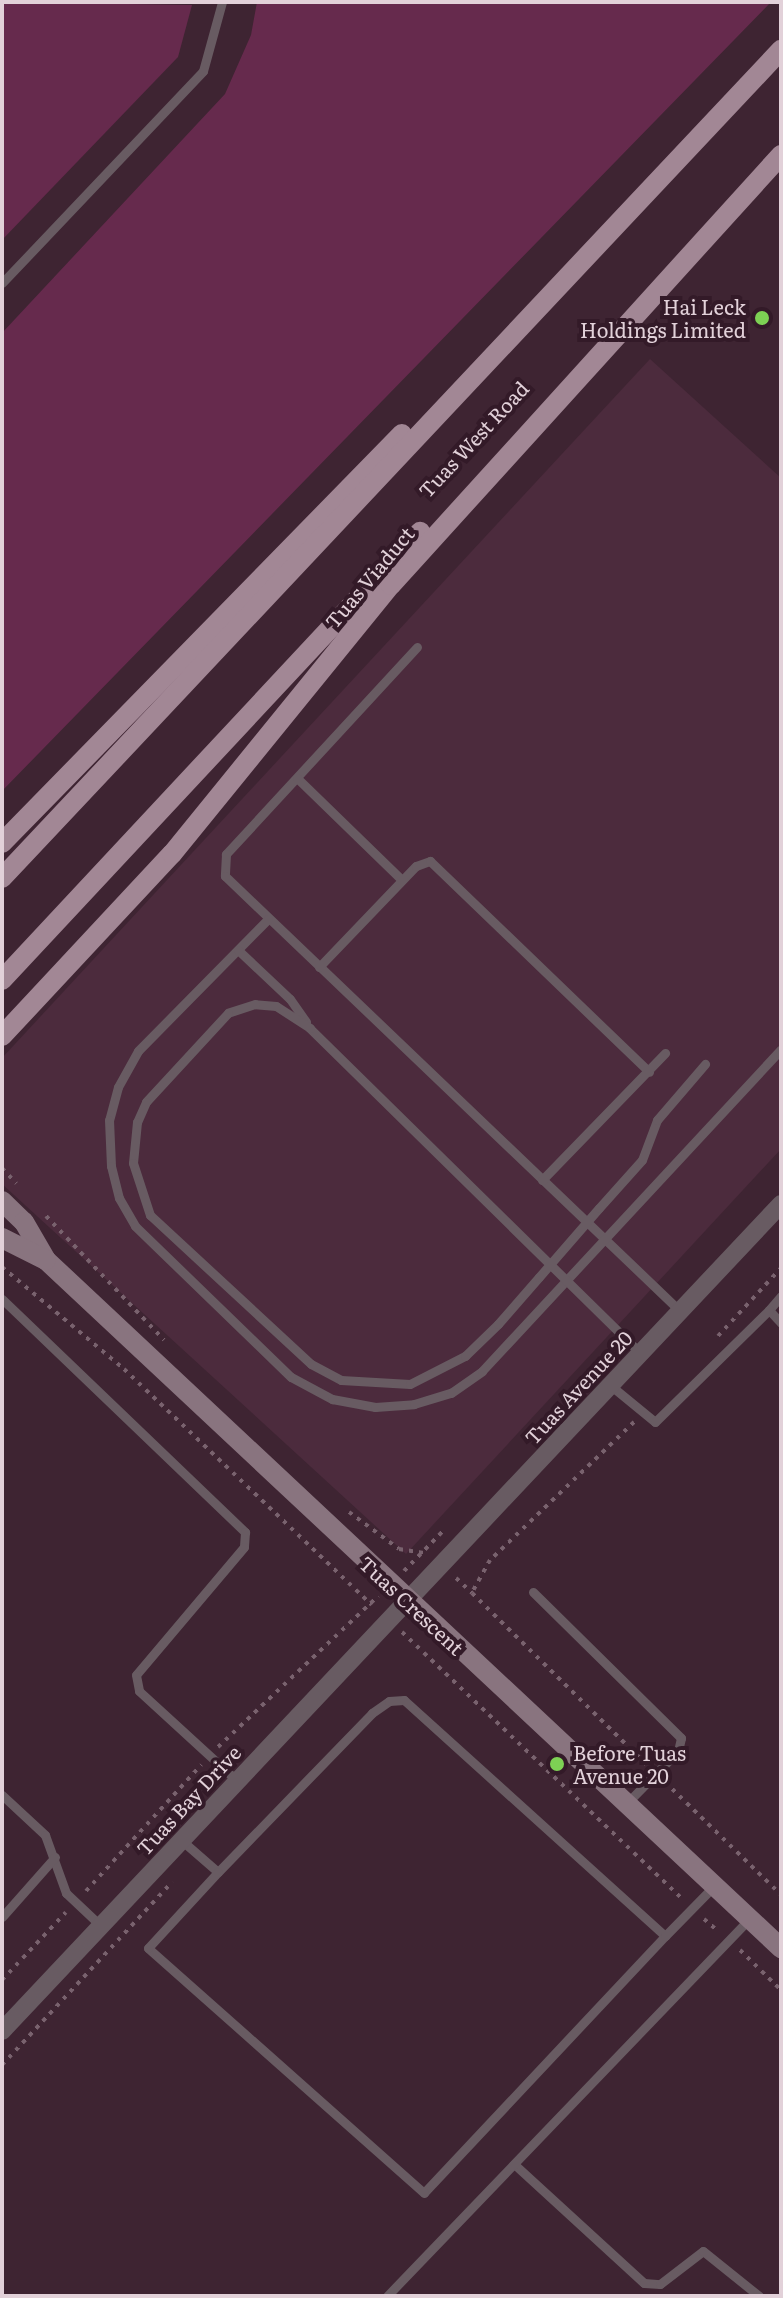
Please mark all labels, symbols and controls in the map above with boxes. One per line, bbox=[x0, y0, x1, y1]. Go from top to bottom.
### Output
place label: Hai Leck Holdings Limited bbox=[580, 294, 746, 341]
marker: Hai Leck Holdings Limited bbox=[753, 309, 771, 327]
street label: Tuas West Road bbox=[413, 376, 533, 502]
street label: Tuas Viaduct bbox=[320, 521, 418, 633]
street label: Tuas Avenue 20 bbox=[519, 1325, 637, 1449]
street label: Tuas Crescent bbox=[355, 1551, 469, 1659]
street label: Tuas Bay Drive bbox=[131, 1740, 245, 1860]
place label: Before Tuas Avenue 20 bbox=[573, 1740, 686, 1787]
marker: Before Tuas Avenue 20 bbox=[548, 1755, 566, 1773]

